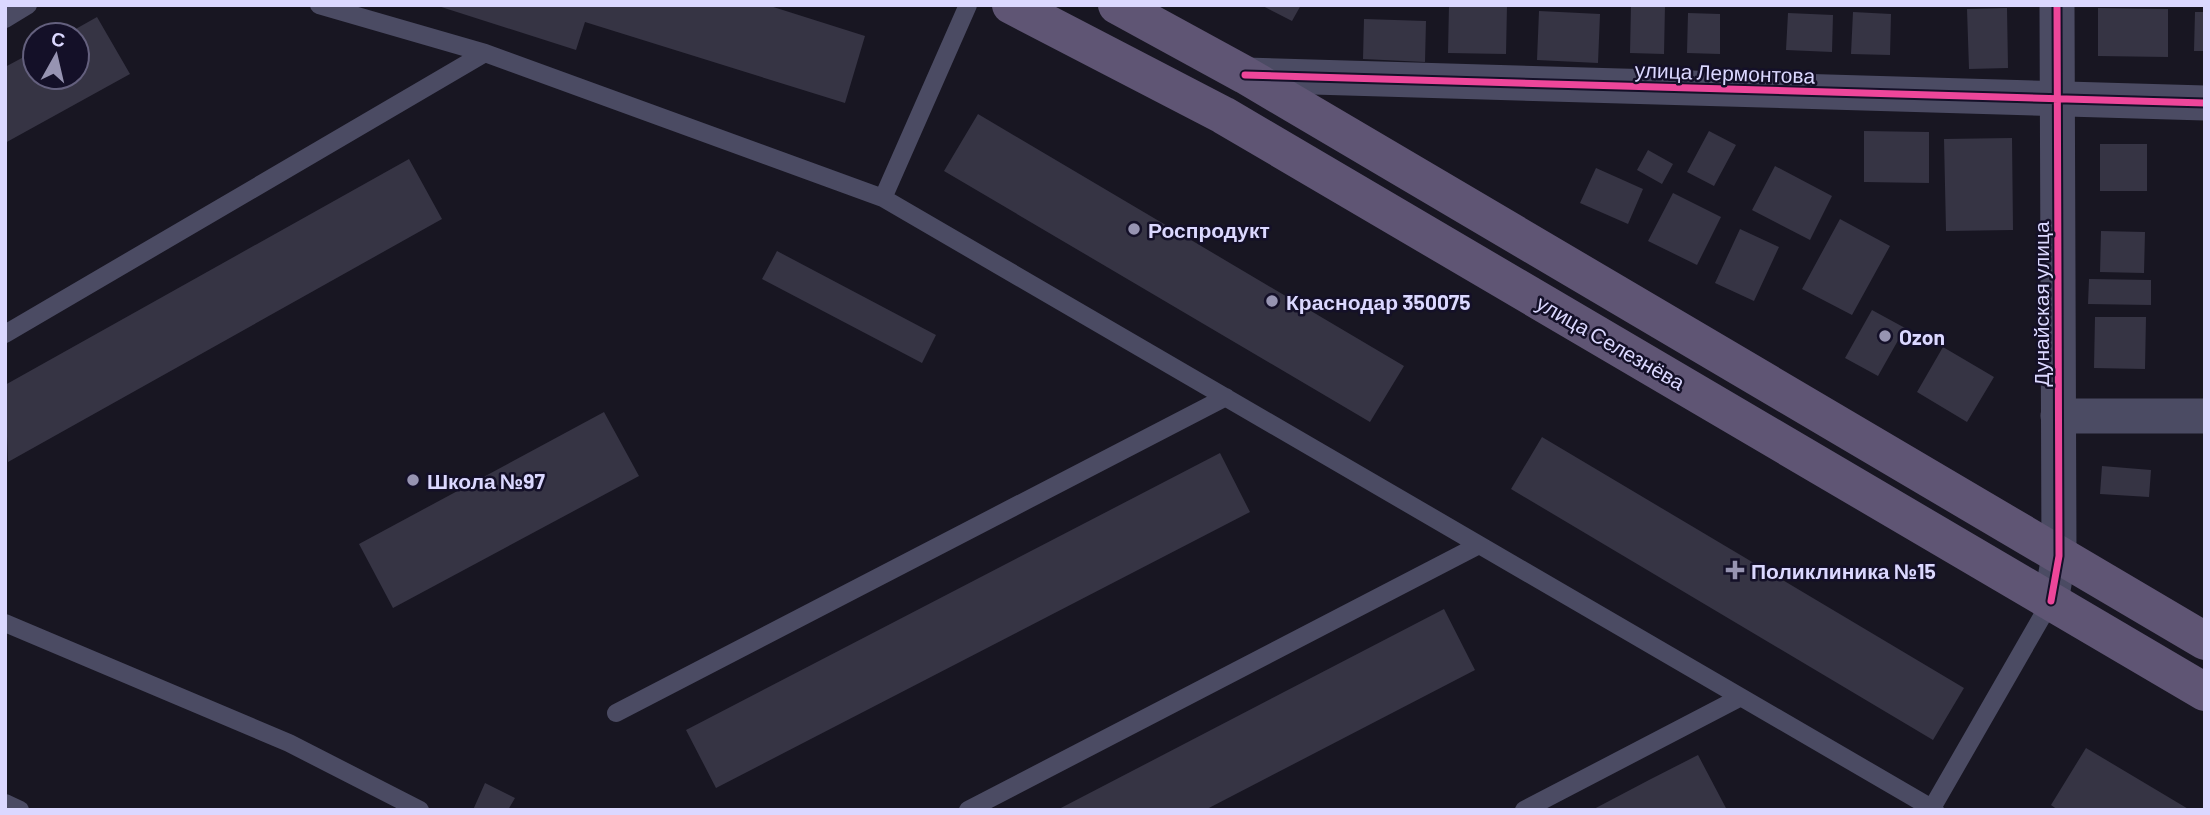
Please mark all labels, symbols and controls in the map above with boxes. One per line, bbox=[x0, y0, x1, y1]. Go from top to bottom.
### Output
north arrow bbox=[21, 21, 91, 91]
text: С bbox=[50, 26, 67, 51]
street label: улица Лермонтова bbox=[1634, 56, 1816, 88]
place label: Роспродукт bbox=[1148, 217, 1270, 242]
marker: Роспродукт bbox=[1126, 221, 1142, 237]
street label: Дунайская улица bbox=[2028, 221, 2053, 387]
place label: Краснодар 350075 bbox=[1286, 289, 1471, 314]
street label: улица Селезнёва bbox=[1532, 289, 1690, 395]
marker: Краснодар 350075 bbox=[1264, 293, 1280, 309]
place label: Ozon bbox=[1899, 324, 1945, 349]
marker: Ozon bbox=[1877, 328, 1893, 344]
place label: Школа №97 bbox=[427, 468, 545, 493]
marker: Школа №97 bbox=[405, 472, 421, 488]
place label: Поликлиника №15 bbox=[1751, 558, 1936, 583]
marker: Поликлиника №15 bbox=[1725, 560, 1745, 580]

